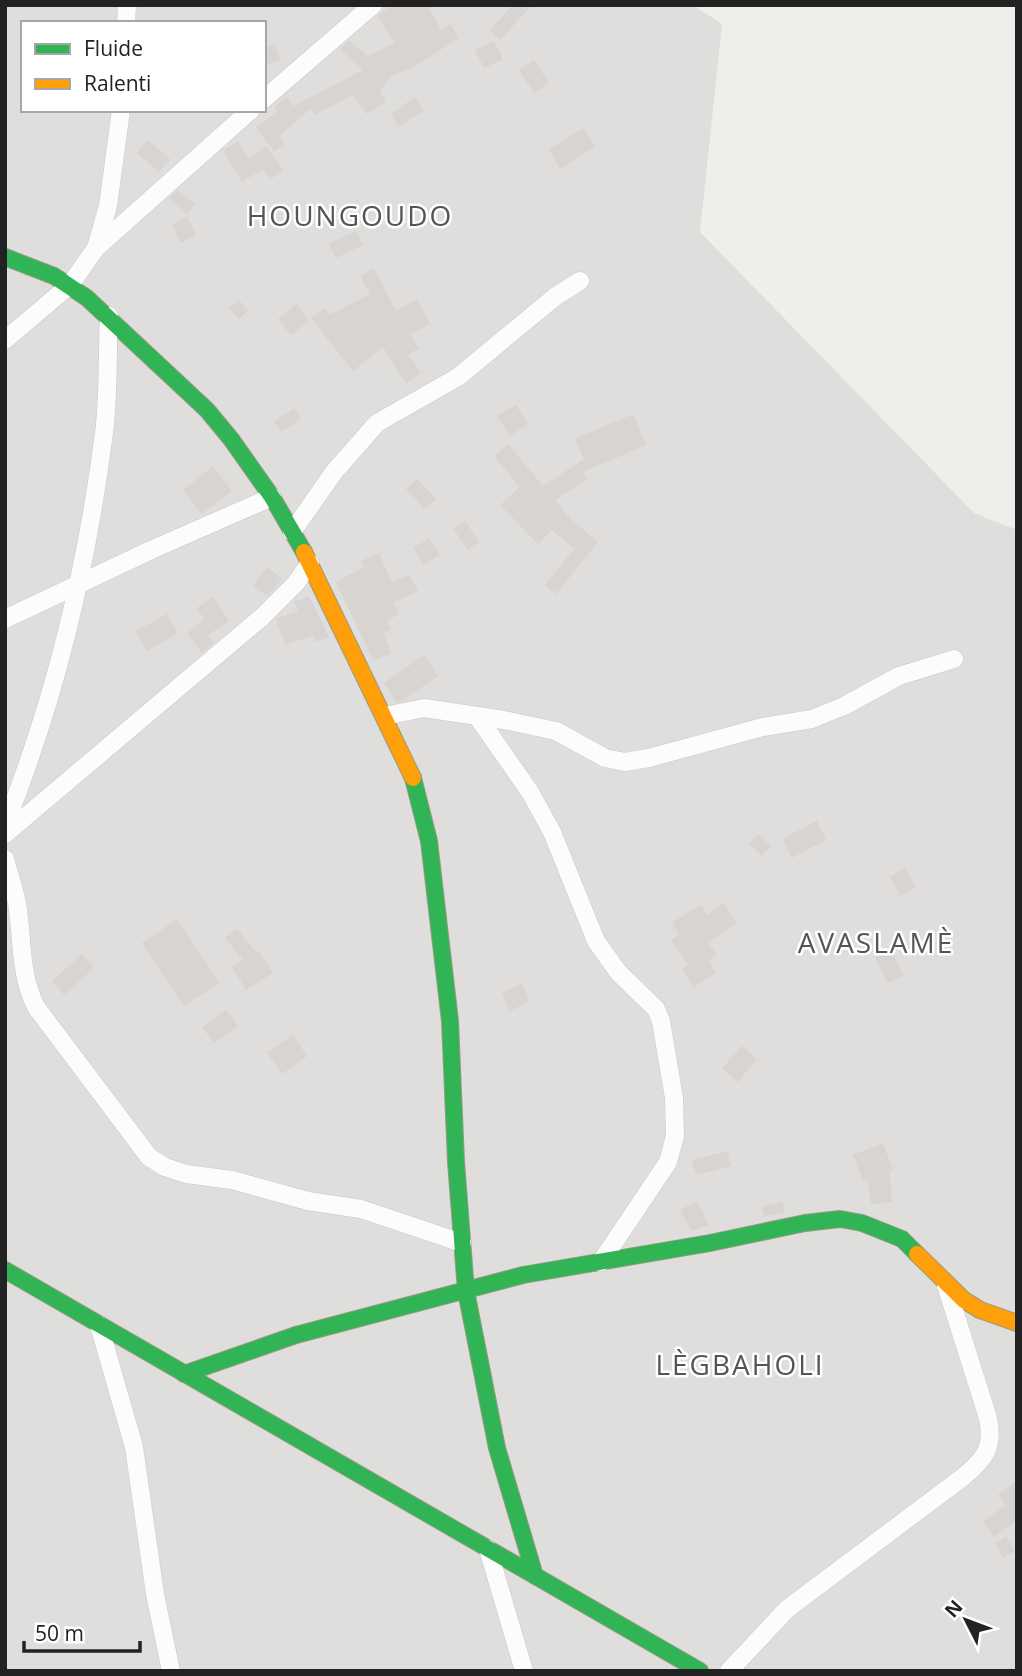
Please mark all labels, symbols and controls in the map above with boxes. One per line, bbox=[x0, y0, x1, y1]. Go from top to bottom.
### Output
legend bbox=[21, 21, 266, 112]
text: Fluide bbox=[84, 34, 143, 62]
text: Ralenti bbox=[84, 69, 151, 97]
district label: HOUNGOUDO bbox=[247, 196, 453, 234]
district label: AVASLAMÈ bbox=[798, 923, 954, 961]
district label: LÈGBAHOLI bbox=[655, 1345, 825, 1383]
north arrow bbox=[931, 1585, 1001, 1655]
text: N bbox=[939, 1594, 968, 1623]
scale bar bbox=[24, 1610, 140, 1654]
text: 50 m bbox=[35, 1619, 84, 1647]

